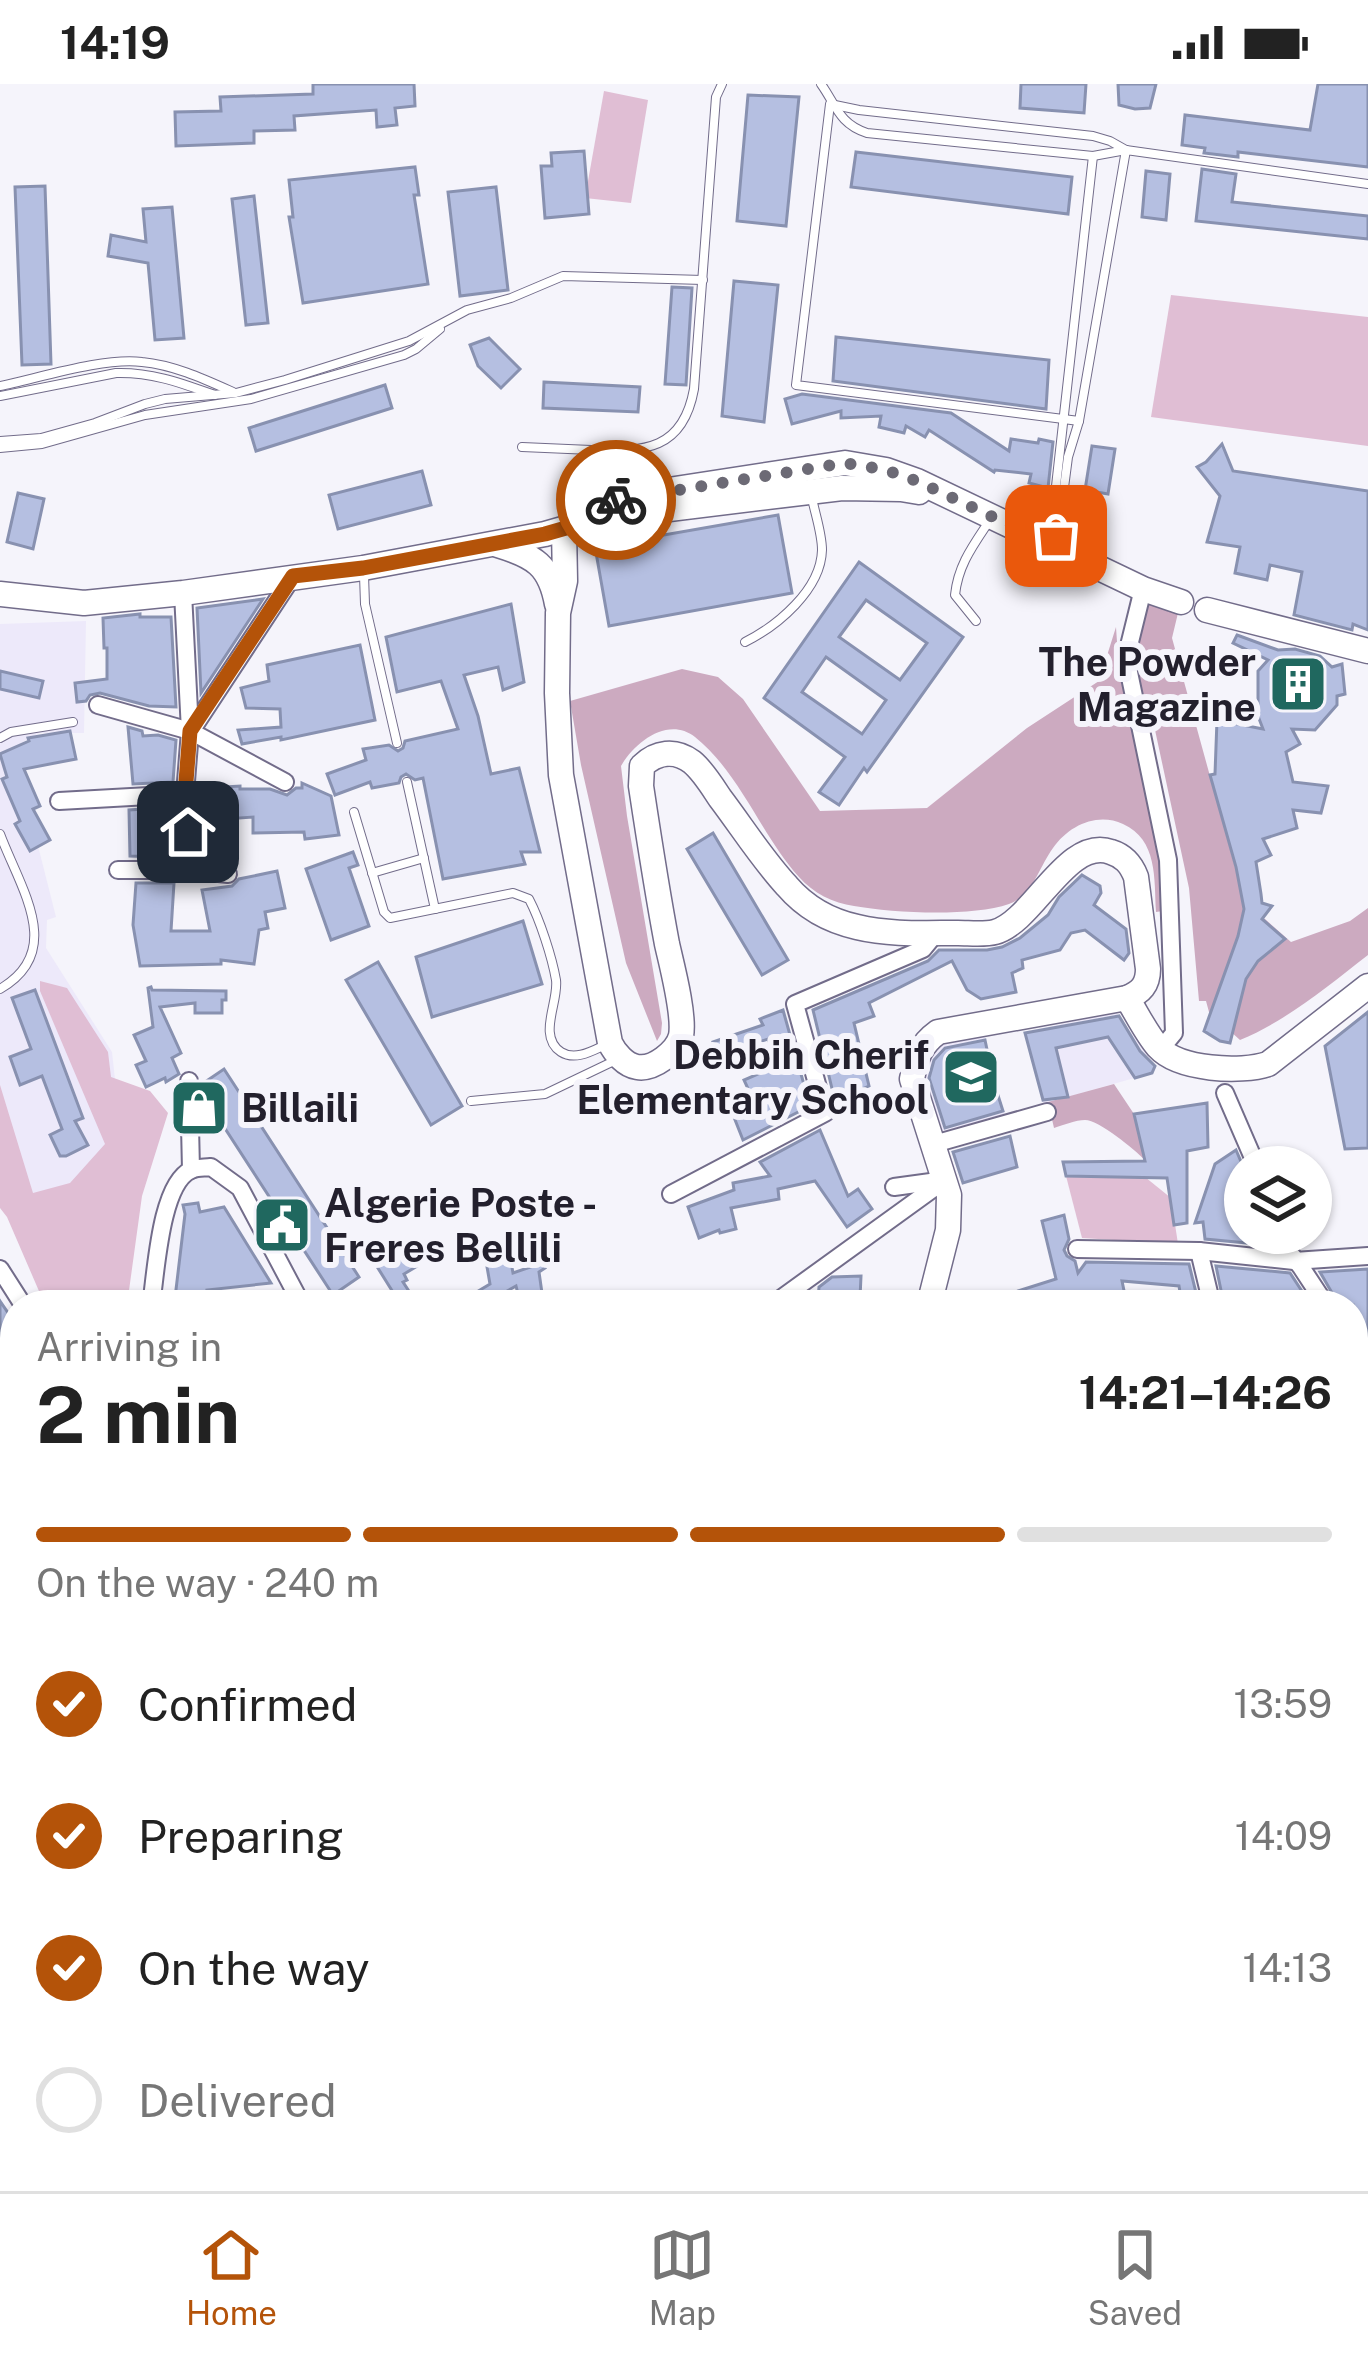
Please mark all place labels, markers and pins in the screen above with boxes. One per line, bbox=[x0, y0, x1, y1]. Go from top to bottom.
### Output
pin bbox=[1005, 485, 1107, 587]
place label: The Powder Magazine bbox=[1039, 639, 1256, 730]
building icon: The Powder Magazine bbox=[1267, 653, 1329, 715]
pin bbox=[137, 781, 239, 883]
place label: Debbih Cherif Elementary School bbox=[576, 1032, 929, 1123]
school or university icon: Debbih Cherif Elementary School bbox=[940, 1046, 1002, 1108]
shop icon: Billaili bbox=[168, 1077, 230, 1139]
place label: Billaili bbox=[241, 1085, 359, 1131]
place label: Algerie Poste - Freres Bellili bbox=[324, 1180, 597, 1271]
public building icon: Algerie Poste - Freres Bellili bbox=[251, 1194, 313, 1256]

